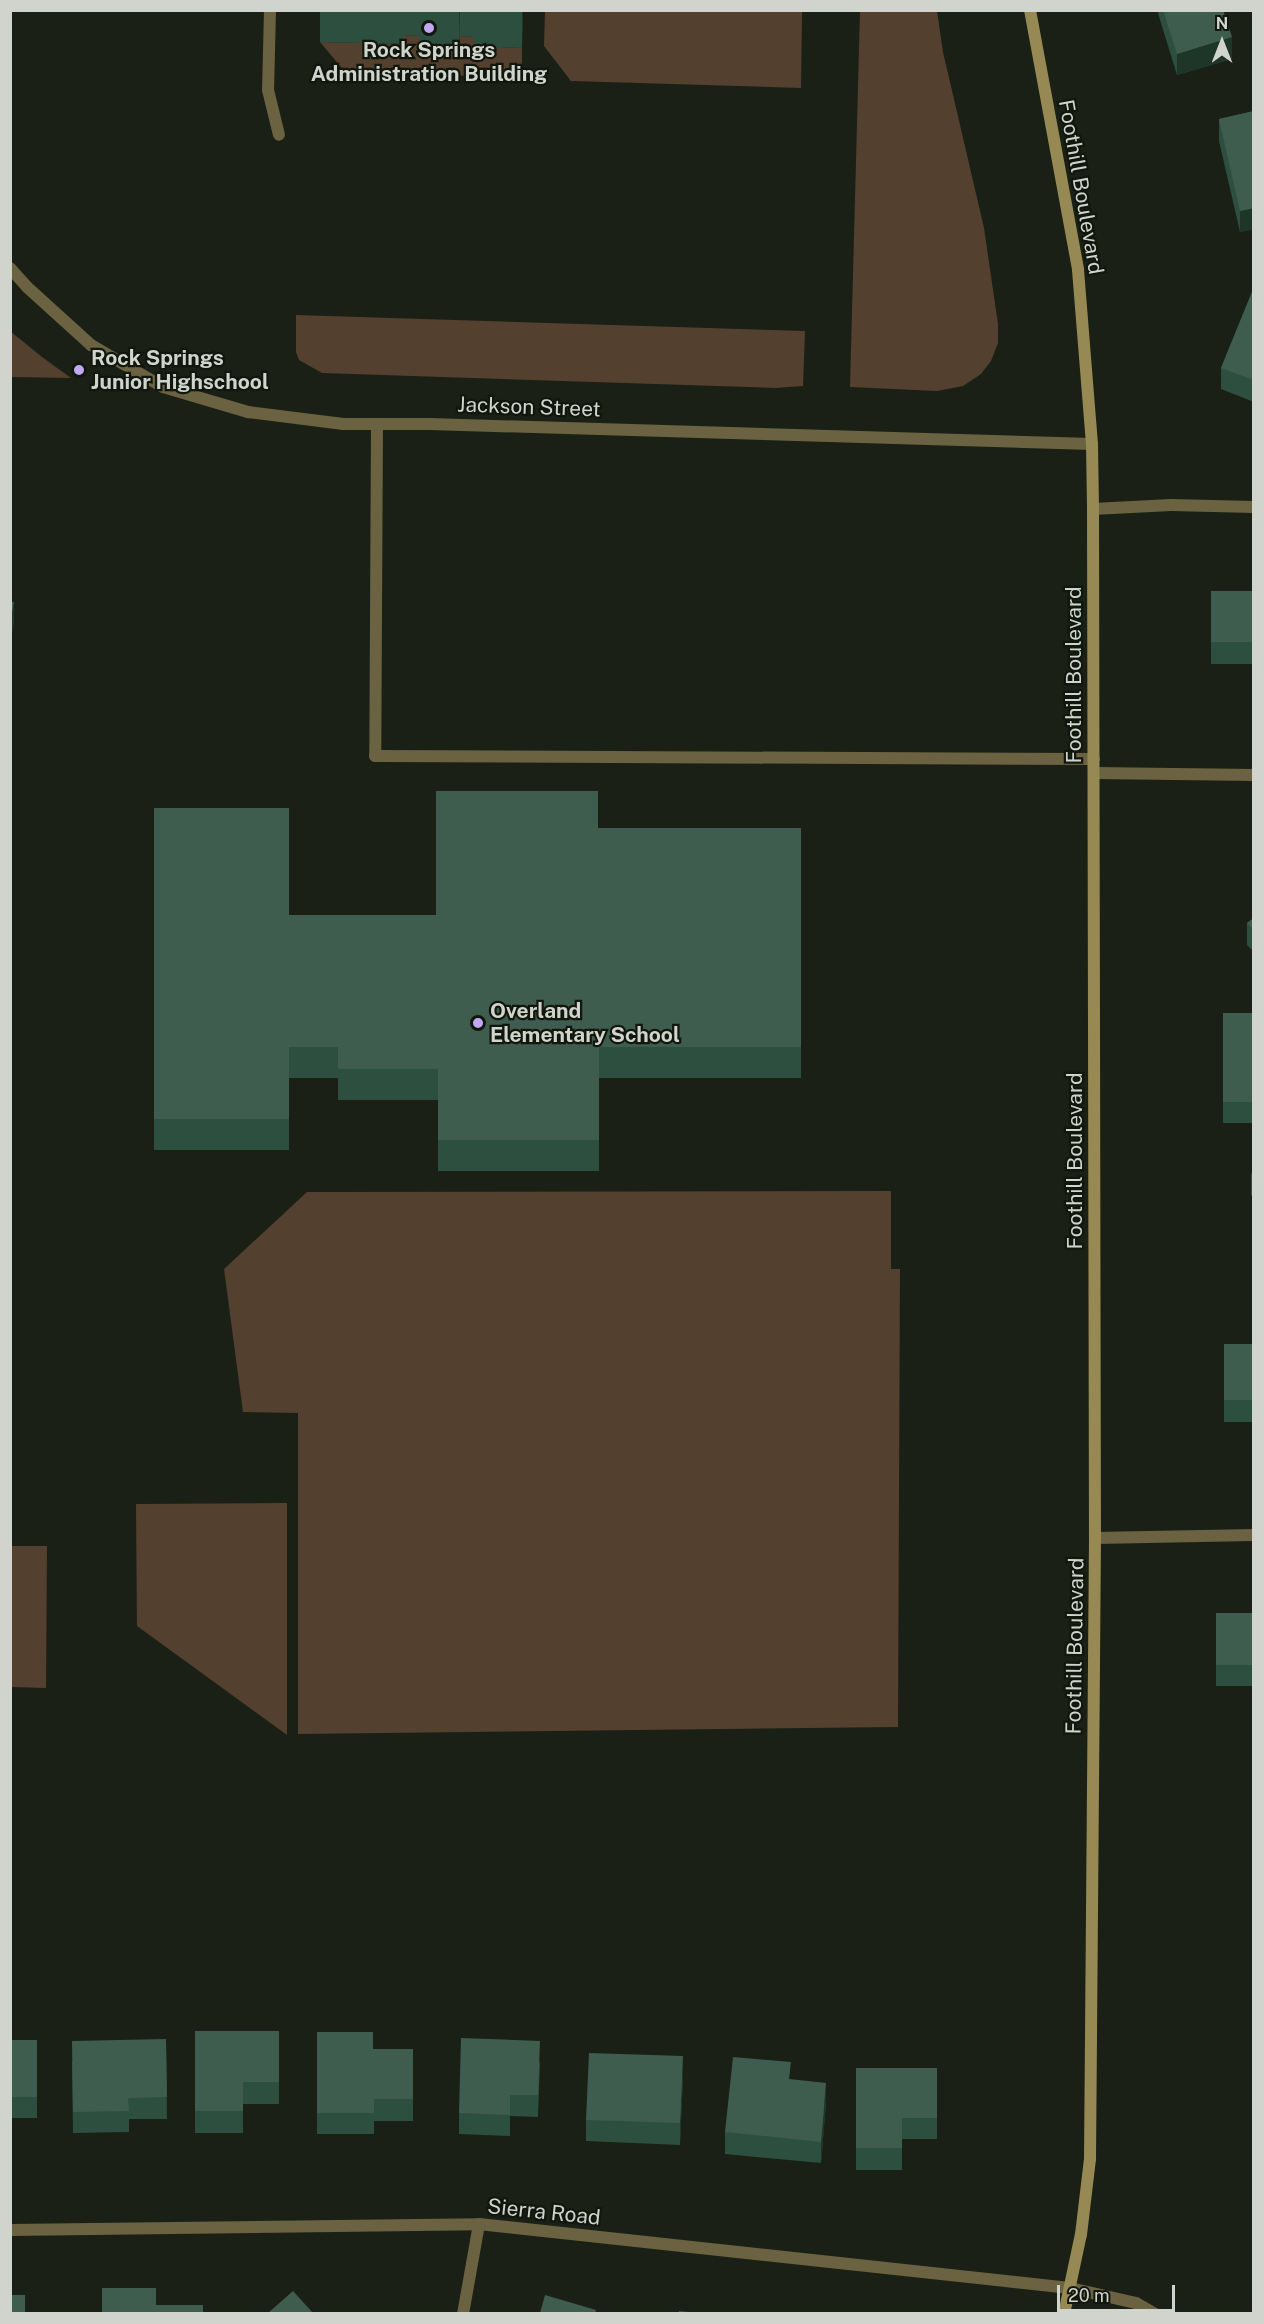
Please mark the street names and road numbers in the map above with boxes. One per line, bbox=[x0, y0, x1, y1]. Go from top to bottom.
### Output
street label: Foothill Boulevard bbox=[1053, 98, 1109, 276]
street label: Jackson Street bbox=[457, 392, 601, 422]
street label: Foothill Boulevard bbox=[1061, 587, 1087, 763]
street label: Foothill Boulevard bbox=[1062, 1073, 1088, 1249]
street label: Foothill Boulevard bbox=[1061, 1557, 1089, 1735]
street label: Sierra Road bbox=[486, 2194, 602, 2230]

